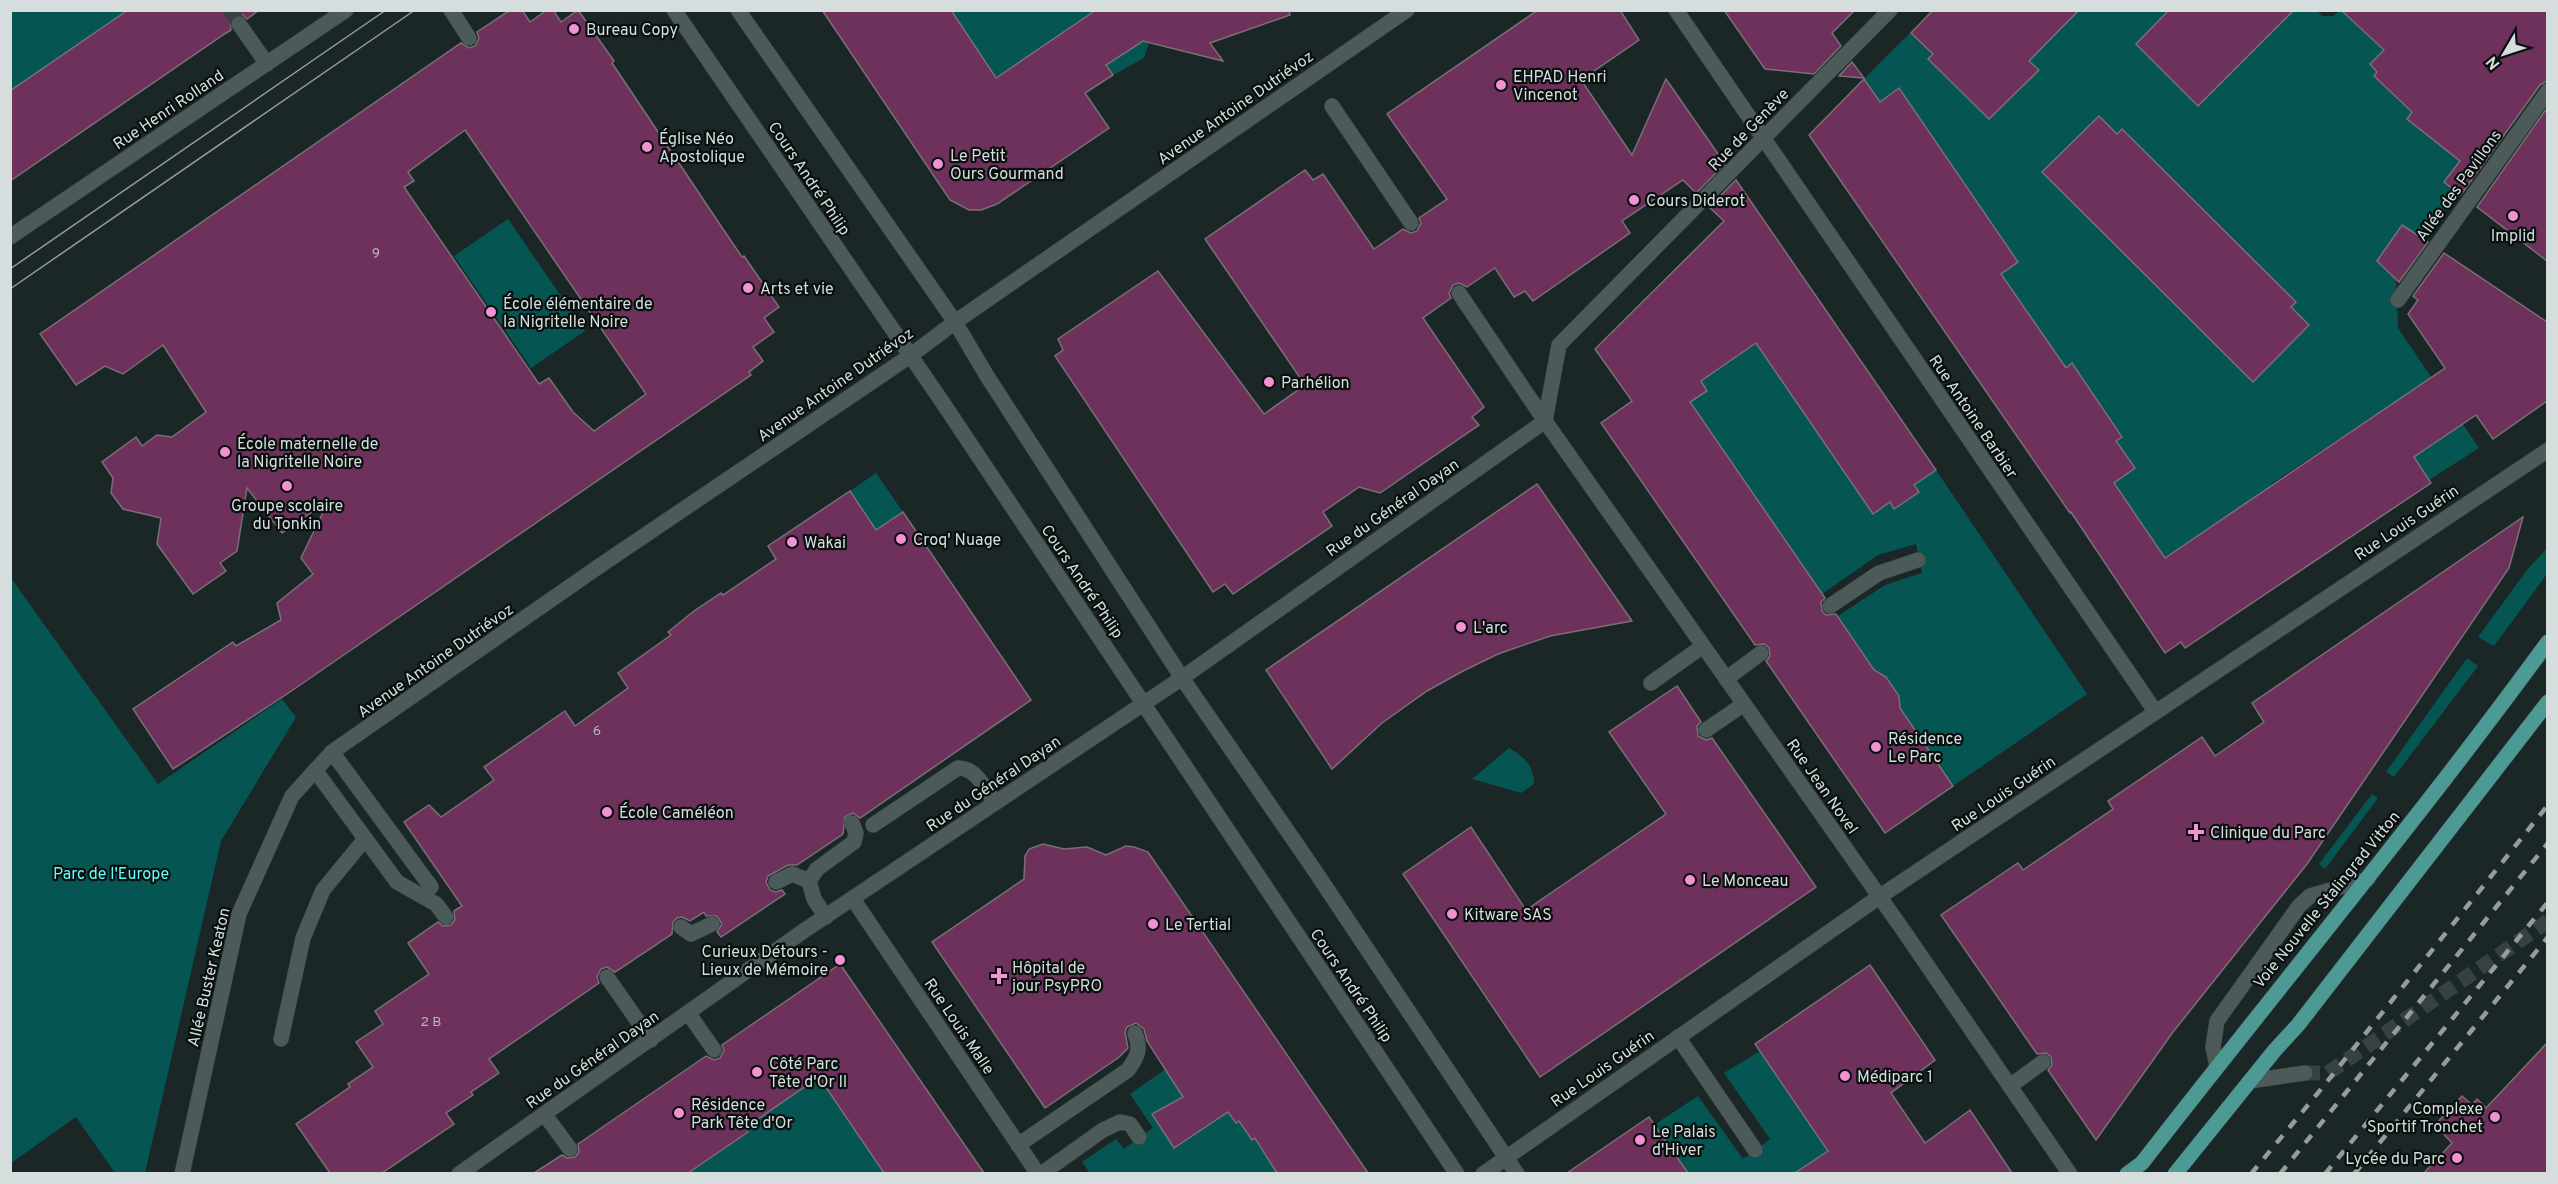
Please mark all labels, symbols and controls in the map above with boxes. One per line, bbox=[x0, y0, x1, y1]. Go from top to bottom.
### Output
place label: Bureau Copy bbox=[586, 21, 678, 41]
marker: Bureau Copy bbox=[567, 22, 581, 36]
north arrow bbox=[2474, 24, 2534, 84]
street label: Avenue Antoine Dutriévoz bbox=[1154, 47, 1318, 170]
text: N bbox=[2483, 51, 2505, 73]
street label: Rue Henri Rolland bbox=[110, 66, 228, 155]
place label: EHPAD Henri Vincenot bbox=[1513, 68, 1607, 106]
marker: EHPAD Henri Vincenot bbox=[1494, 78, 1508, 92]
street label: Rue de Genève bbox=[1705, 85, 1794, 176]
street label: Cours André Philip bbox=[763, 118, 854, 240]
street label: Allée des Pavillons bbox=[2412, 126, 2507, 246]
place label: Église Néo Apostolique bbox=[659, 128, 745, 168]
marker: Église Néo Apostolique bbox=[640, 140, 654, 154]
place label: Le Petit Ours Gourmand bbox=[950, 147, 1064, 185]
marker: Le Petit Ours Gourmand bbox=[931, 157, 945, 171]
place label: Cours Diderot bbox=[1646, 192, 1745, 212]
marker: Cours Diderot bbox=[1627, 193, 1641, 207]
marker: Implid bbox=[2506, 209, 2520, 223]
place label: Implid bbox=[2491, 227, 2535, 247]
house number: 9 bbox=[372, 245, 380, 262]
place label: Arts et vie bbox=[760, 280, 834, 300]
marker: Arts et vie bbox=[741, 281, 755, 295]
place label: École élémentaire de la Nigritelle Noire bbox=[503, 293, 653, 333]
marker: École élémentaire de la Nigritelle Noire bbox=[484, 305, 498, 319]
street label: Avenue Antoine Dutriévoz bbox=[754, 324, 918, 447]
street label: Rue Antoine Barbier bbox=[1924, 352, 2021, 483]
place label: Parhélion bbox=[1281, 374, 1350, 394]
marker: Parhélion bbox=[1262, 375, 1276, 389]
place label: École maternelle de la Nigritelle Noire bbox=[237, 433, 378, 473]
marker: École maternelle de la Nigritelle Noire bbox=[218, 445, 232, 459]
street label: Rue du Général Dayan bbox=[1323, 455, 1464, 562]
marker: Groupe scolaire du Tonkin bbox=[280, 479, 294, 493]
street label: Rue Louis Guérin bbox=[2351, 481, 2463, 566]
place label: Groupe scolaire du Tonkin bbox=[231, 497, 343, 535]
street label: Cours André Philip bbox=[1036, 521, 1127, 643]
place label: Croq' Nuage bbox=[913, 531, 1001, 551]
marker: Croq' Nuage bbox=[894, 532, 908, 546]
place label: Wakai bbox=[804, 534, 846, 554]
marker: Wakai bbox=[785, 535, 799, 549]
street label: Avenue Antoine Dutriévoz bbox=[354, 600, 518, 723]
place label: L'arc bbox=[1473, 619, 1508, 639]
marker: L'arc bbox=[1454, 620, 1468, 634]
house number: 6 bbox=[593, 723, 601, 740]
place label: Résidence Le Parc bbox=[1888, 730, 1962, 768]
street label: Rue du Général Dayan bbox=[923, 732, 1065, 837]
street label: Rue Jean Novel bbox=[1781, 736, 1862, 839]
marker: Résidence Le Parc bbox=[1869, 740, 1883, 754]
street label: Rue Louis Guérin bbox=[1948, 752, 2060, 837]
place label: École Caméléon bbox=[619, 802, 734, 824]
marker: École Caméléon bbox=[600, 805, 614, 819]
street label: Voie Nouvelle Stalingrad Vitton bbox=[2250, 808, 2405, 993]
marker: Clinique du Parc bbox=[2187, 823, 2205, 841]
place label: Clinique du Parc bbox=[2210, 824, 2326, 844]
park label: Parc de l'Europe bbox=[53, 865, 169, 885]
place label: Le Monceau bbox=[1702, 872, 1788, 892]
marker: Le Monceau bbox=[1683, 873, 1697, 887]
street label: Allée Buster Keaton bbox=[184, 906, 236, 1049]
place label: Kitware SAS bbox=[1464, 906, 1552, 926]
marker: Kitware SAS bbox=[1445, 907, 1459, 921]
place label: Le Tertial bbox=[1165, 916, 1231, 936]
marker: Le Tertial bbox=[1146, 917, 1160, 931]
street label: Cours André Philip bbox=[1305, 925, 1396, 1047]
place label: Curieux Détours - Lieux de Mémoire bbox=[701, 943, 828, 981]
marker: Curieux Détours - Lieux de Mémoire bbox=[833, 953, 847, 967]
place label: Hôpital de jour PsyPRO bbox=[1011, 959, 1102, 997]
marker: Hôpital de jour PsyPRO bbox=[990, 967, 1008, 985]
street label: Rue Louis Malle bbox=[919, 975, 998, 1079]
street label: Rue du Général Dayan bbox=[523, 1007, 664, 1114]
house number: 2 B bbox=[420, 1014, 442, 1031]
street label: Rue Louis Guérin bbox=[1548, 1027, 1659, 1113]
place label: Côté Parc Tête d'Or II bbox=[769, 1055, 847, 1093]
marker: Côté Parc Tête d'Or II bbox=[750, 1065, 764, 1079]
place label: Médiparc 1 bbox=[1857, 1068, 1933, 1088]
marker: Médiparc 1 bbox=[1838, 1069, 1852, 1083]
place label: Résidence Park Tête d'Or bbox=[691, 1096, 793, 1134]
place label: Complexe Sportif Tronchet bbox=[2367, 1100, 2483, 1138]
marker: Résidence Park Tête d'Or bbox=[672, 1106, 686, 1120]
marker: Complexe Sportif Tronchet bbox=[2488, 1110, 2502, 1124]
place label: Le Palais d'Hiver bbox=[1652, 1123, 1716, 1161]
marker: Le Palais d'Hiver bbox=[1633, 1133, 1647, 1147]
place label: Lycée du Parc bbox=[2345, 1150, 2445, 1170]
marker: Lycée du Parc bbox=[2450, 1151, 2464, 1165]

